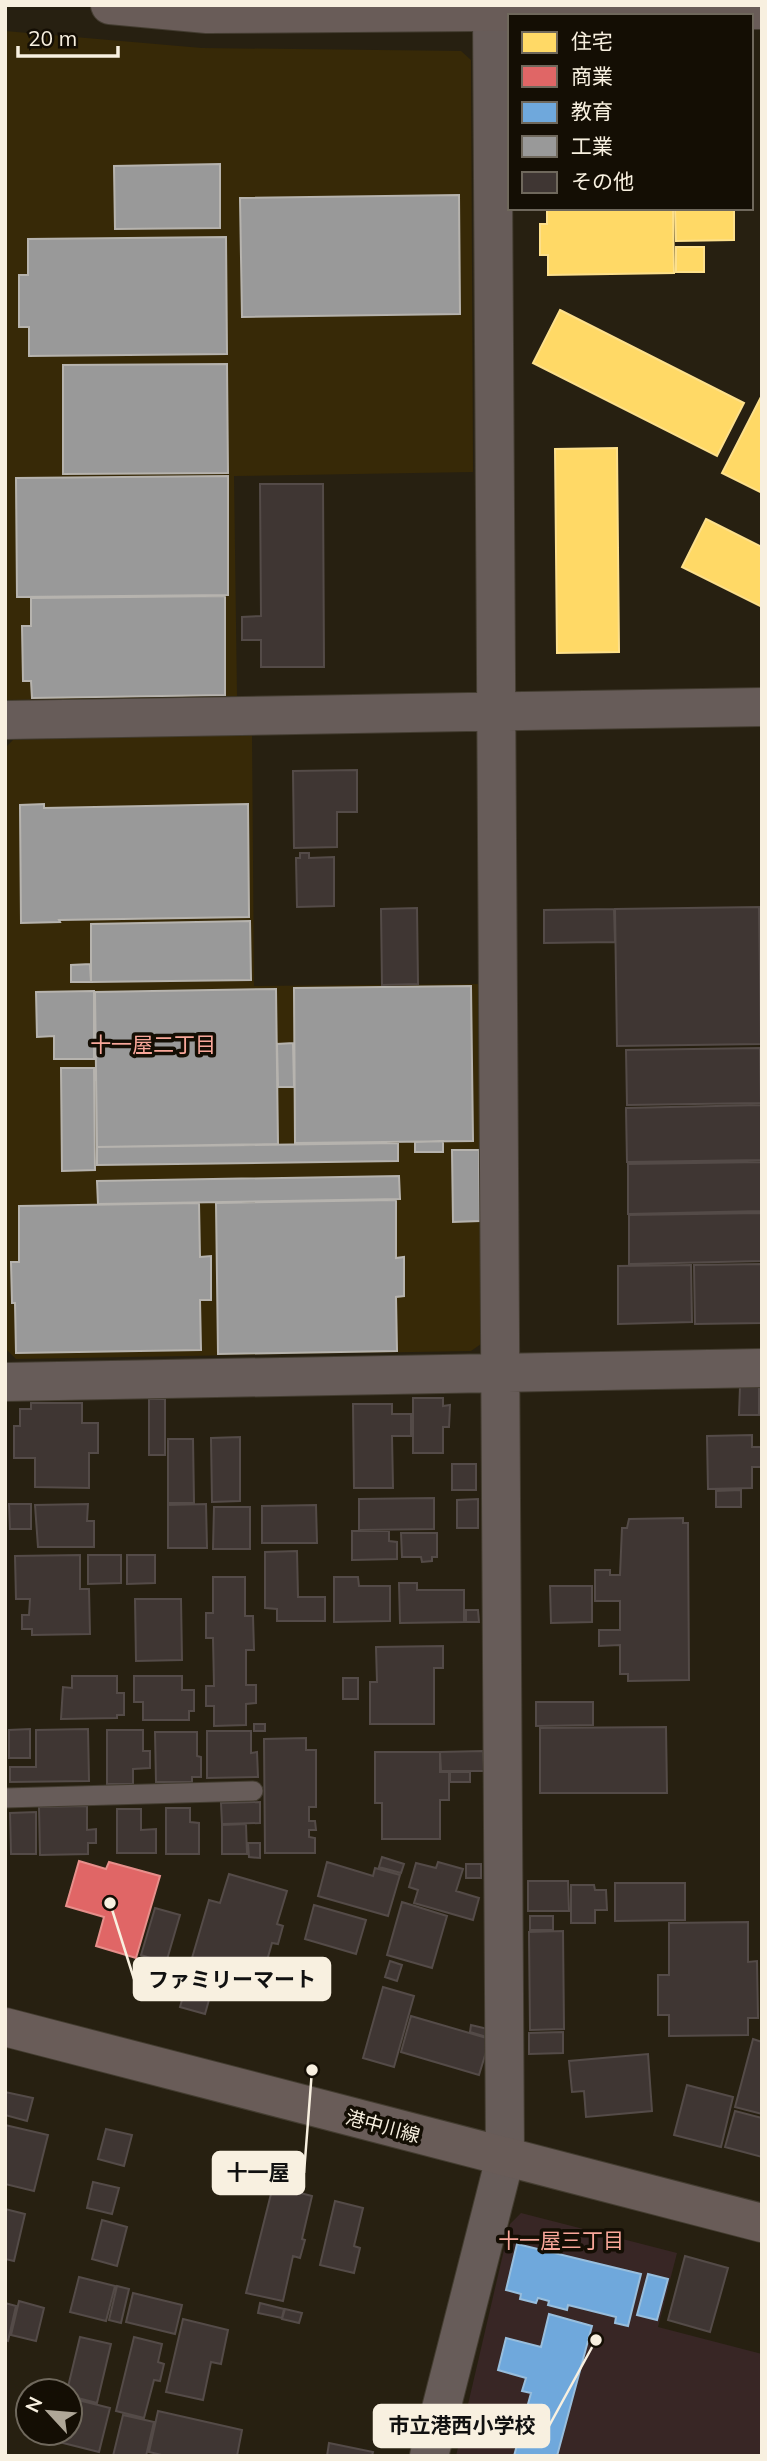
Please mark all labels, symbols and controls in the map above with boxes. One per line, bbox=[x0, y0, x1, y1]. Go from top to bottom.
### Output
scale bar bbox=[18, 14, 117, 58]
legend bbox=[508, 14, 753, 210]
text: 20 m bbox=[28, 25, 77, 51]
text: 住宅 bbox=[571, 28, 613, 54]
text: 商業 bbox=[571, 63, 613, 89]
text: 教育 bbox=[571, 98, 613, 124]
text: 工業 bbox=[571, 133, 613, 159]
text: その他 bbox=[571, 168, 634, 194]
district label: 十一屋二丁目 bbox=[90, 1031, 216, 1057]
callout: ファミリーマート bbox=[134, 1958, 330, 2000]
text: ファミリーマート bbox=[148, 1966, 316, 1992]
street label: 港中川線 bbox=[343, 2105, 423, 2147]
callout: 十一屋 bbox=[213, 2152, 304, 2194]
text: 十一屋 bbox=[227, 2159, 290, 2185]
district label: 十一屋三丁目 bbox=[498, 2227, 624, 2253]
north arrow bbox=[14, 2377, 84, 2447]
text: N bbox=[20, 2393, 48, 2416]
callout: 市立港西小学校 bbox=[374, 2405, 549, 2447]
text: 市立港西小学校 bbox=[389, 2412, 536, 2438]

